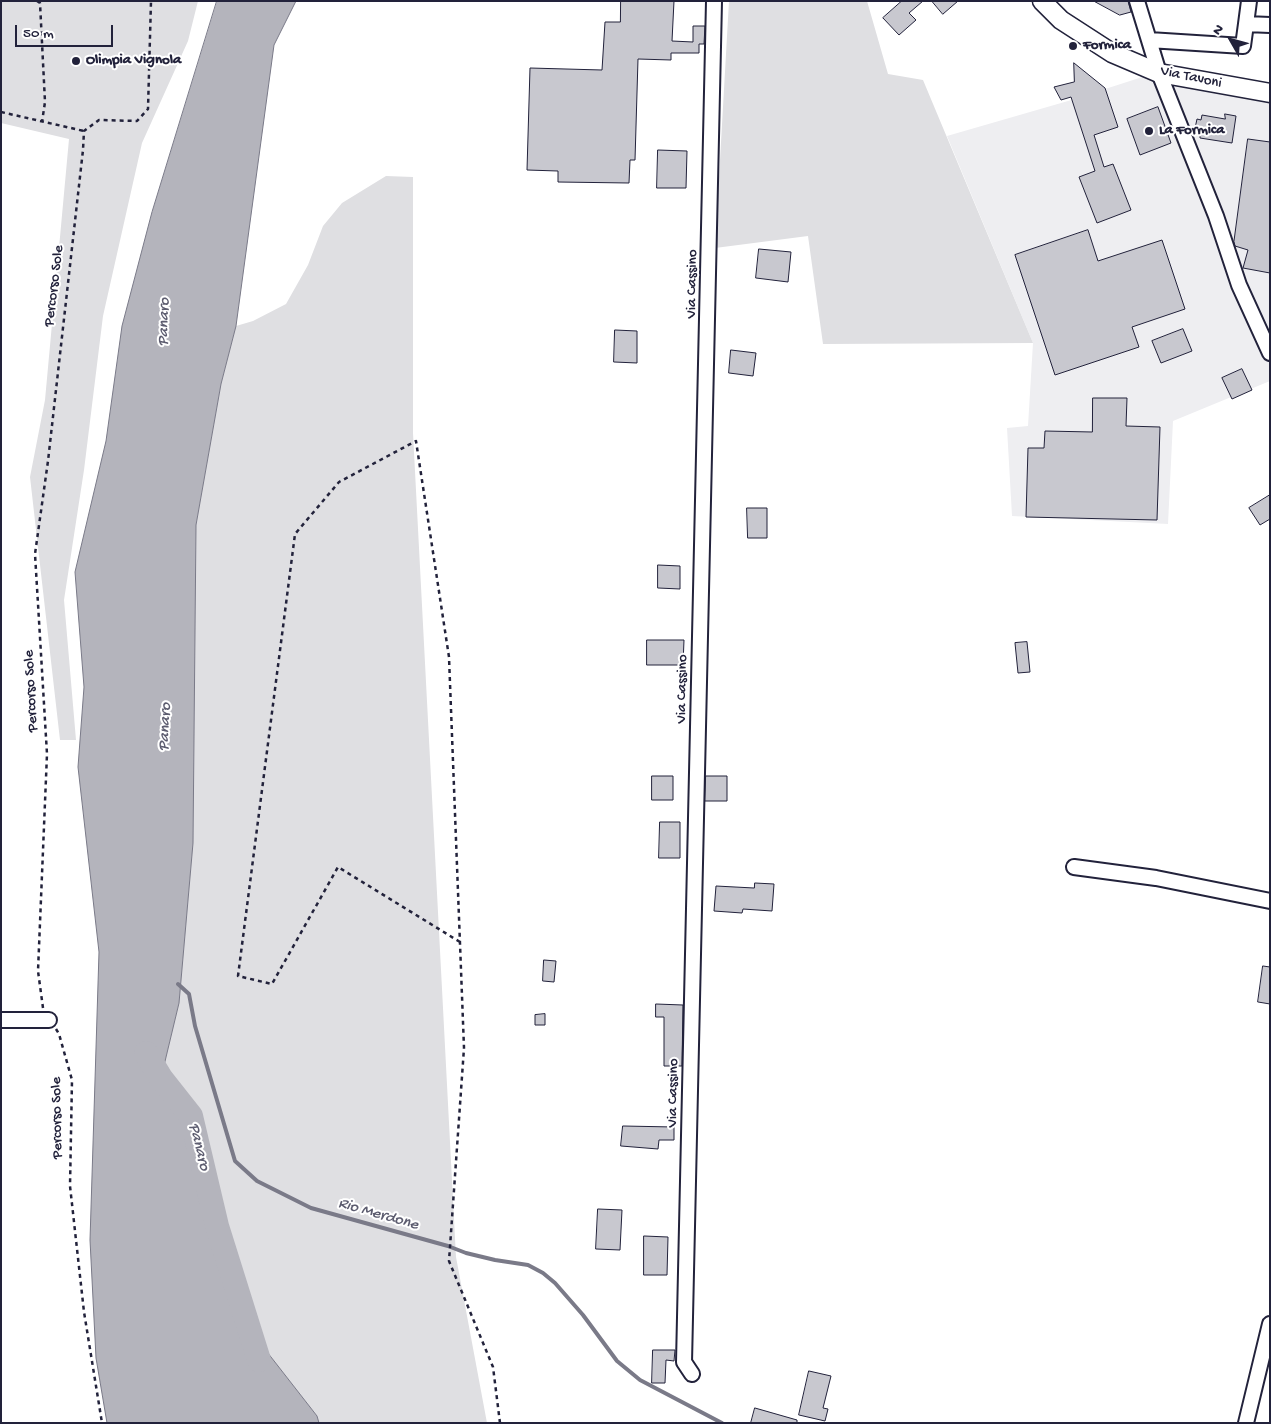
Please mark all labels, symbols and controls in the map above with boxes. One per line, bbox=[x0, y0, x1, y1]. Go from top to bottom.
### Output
scale bar bbox=[18, 15, 115, 47]
north arrow bbox=[1206, 15, 1256, 65]
text: N bbox=[1209, 22, 1228, 39]
text: 50 m bbox=[23, 25, 54, 43]
place label: Formica bbox=[1083, 37, 1131, 55]
marker: Formica bbox=[1067, 40, 1079, 52]
place label: Olimpia Vignola bbox=[86, 52, 181, 70]
marker: Olimpia Vignola bbox=[70, 55, 82, 67]
street label: Via Tavoni bbox=[1159, 63, 1223, 93]
place label: La Formica bbox=[1159, 122, 1224, 140]
marker: La Formica bbox=[1143, 125, 1155, 137]
street label: Percorso Sole bbox=[41, 244, 69, 328]
street label: Via Cassino bbox=[683, 249, 703, 319]
water label: Panaro bbox=[155, 298, 175, 346]
street label: Percorso Sole bbox=[21, 650, 43, 732]
street label: Via Cassino bbox=[673, 654, 693, 724]
water label: Panaro bbox=[155, 702, 177, 752]
street label: Via Cassino bbox=[664, 1058, 684, 1128]
street label: Percorso Sole bbox=[48, 1077, 68, 1159]
water label: Panaro bbox=[183, 1121, 213, 1173]
water label: Rio Merdone bbox=[336, 1194, 420, 1236]

